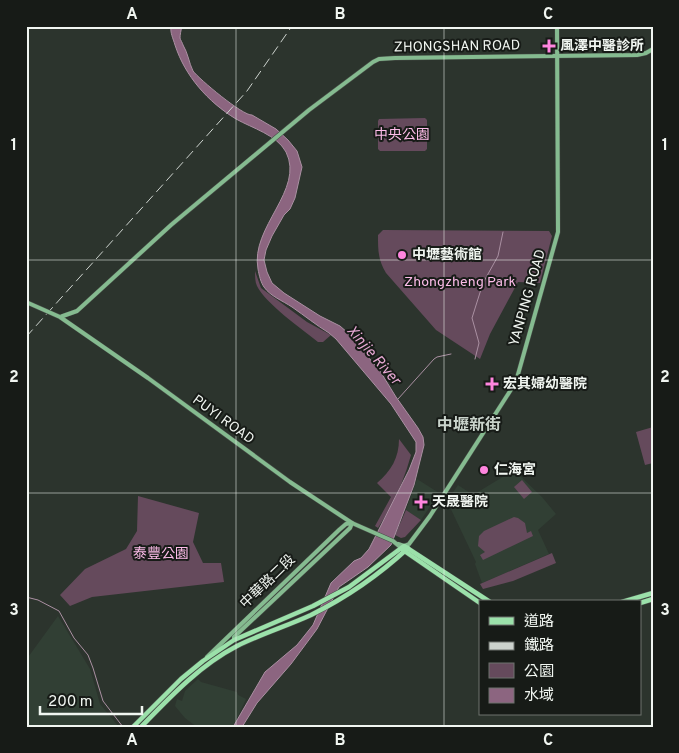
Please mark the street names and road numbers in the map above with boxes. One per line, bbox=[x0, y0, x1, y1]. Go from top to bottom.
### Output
street label: ZHONGSHAN ROAD bbox=[394, 37, 520, 57]
street label: YANPING ROAD bbox=[506, 248, 550, 348]
street label: PUYI ROAD bbox=[189, 392, 257, 448]
street label: 中華路二段 bbox=[237, 552, 299, 612]

